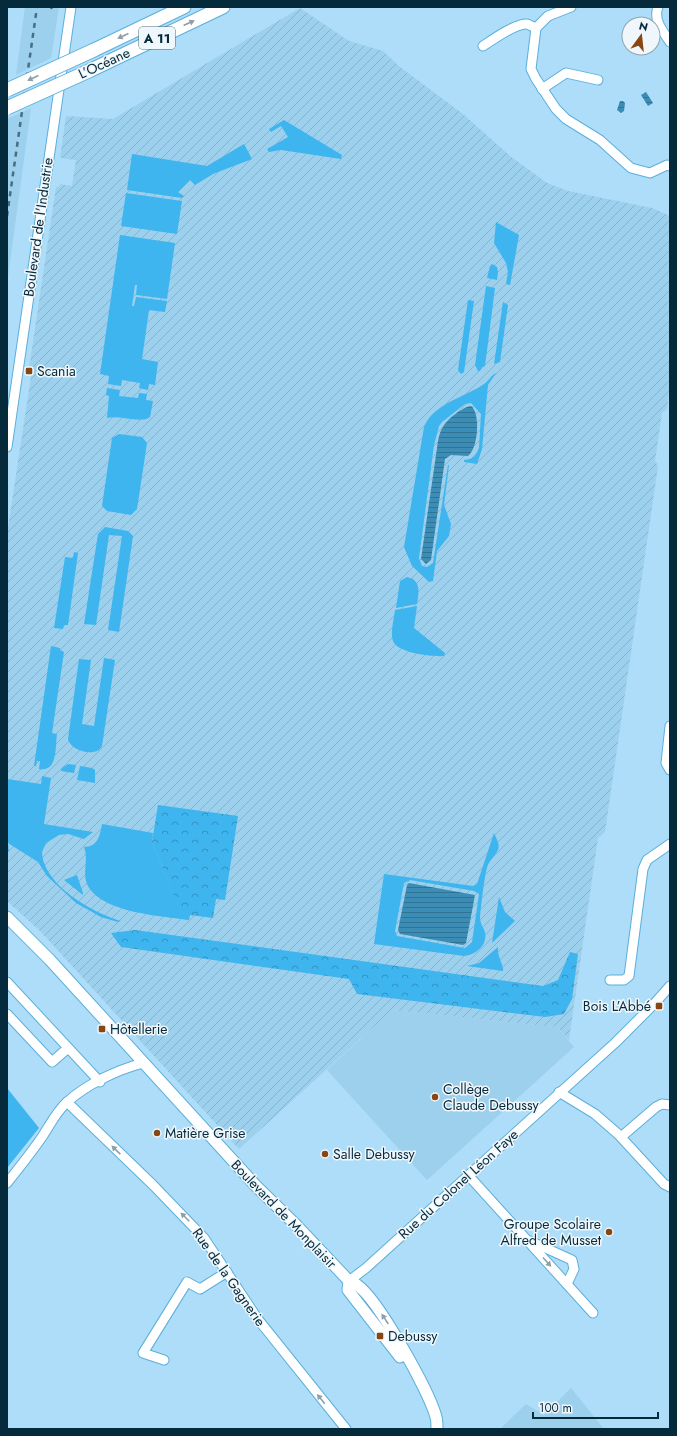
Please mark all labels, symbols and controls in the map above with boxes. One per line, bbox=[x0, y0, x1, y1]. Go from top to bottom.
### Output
north arrow bbox=[621, 16, 661, 56]
text: N bbox=[637, 17, 650, 35]
one-way arrow bbox=[184, 20, 195, 26]
road number: A 11 bbox=[139, 27, 175, 49]
one-way arrow bbox=[117, 33, 129, 39]
street label: L’Océane bbox=[75, 42, 133, 84]
one-way arrow bbox=[27, 75, 39, 81]
street label: Boulevard de l'Industrie bbox=[18, 156, 58, 298]
place label: Scania bbox=[37, 361, 76, 381]
marker: Scania bbox=[24, 366, 34, 376]
place label: Bois L’Abbé bbox=[583, 996, 651, 1016]
marker: Bois L’Abbé bbox=[654, 1001, 664, 1011]
place label: Hôtellerie bbox=[110, 1019, 168, 1039]
marker: Hôtellerie bbox=[97, 1024, 107, 1034]
place label: Collège Claude Debussy bbox=[443, 1079, 540, 1115]
marker: Collège Claude Debussy bbox=[430, 1092, 440, 1102]
place label: Matière Grise bbox=[165, 1123, 245, 1143]
street label: Rue du Colonel Léon Faye bbox=[394, 1125, 522, 1243]
marker: Matière Grise bbox=[152, 1128, 162, 1138]
place label: Salle Debussy bbox=[333, 1144, 416, 1164]
one-way arrow bbox=[111, 1145, 121, 1155]
marker: Salle Debussy bbox=[320, 1149, 330, 1159]
street label: Boulevard de Monplaisir bbox=[227, 1155, 341, 1273]
one-way arrow bbox=[180, 1212, 190, 1222]
place label: Groupe Scolaire Alfred de Musset bbox=[501, 1214, 602, 1250]
street label: Rue de la Gagnerie bbox=[188, 1224, 270, 1330]
marker: Groupe Scolaire Alfred de Musset bbox=[604, 1227, 614, 1237]
one-way arrow bbox=[543, 1257, 552, 1267]
one-way arrow bbox=[381, 1314, 389, 1324]
place label: Debussy bbox=[388, 1326, 438, 1346]
marker: Debussy bbox=[375, 1331, 385, 1341]
one-way arrow bbox=[317, 1394, 325, 1405]
scale bar bbox=[533, 1394, 658, 1420]
text: 100 m bbox=[539, 1399, 572, 1417]

